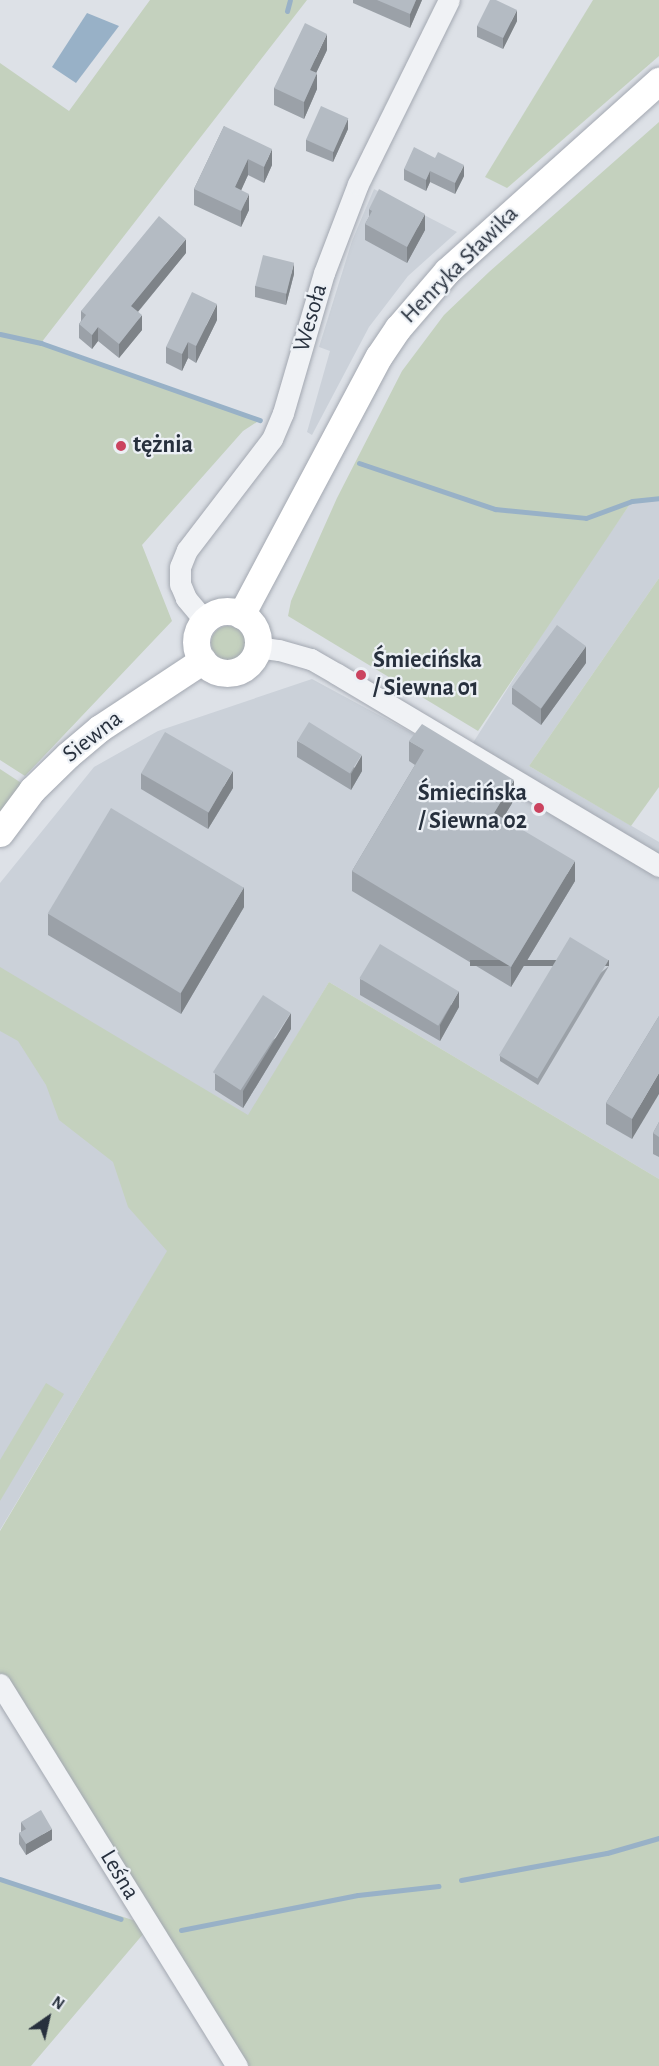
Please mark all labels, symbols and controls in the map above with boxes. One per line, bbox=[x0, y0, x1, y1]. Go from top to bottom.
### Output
street label: Henryka Sławika bbox=[395, 200, 525, 330]
street label: Wesoła bbox=[288, 281, 334, 355]
place label: tężnia bbox=[133, 432, 193, 460]
marker: tężnia bbox=[114, 439, 128, 453]
place label: Śmiecińska / Siewna 01 bbox=[373, 647, 482, 703]
marker: Śmiecińska / Siewna 01 bbox=[354, 668, 368, 682]
street label: Siewna bbox=[57, 705, 129, 769]
place label: Śmiecińska / Siewna 02 bbox=[418, 780, 527, 836]
marker: Śmiecińska / Siewna 02 bbox=[532, 801, 546, 815]
street label: Leśna bbox=[93, 1845, 145, 1905]
north arrow bbox=[18, 1988, 78, 2048]
text: N bbox=[49, 1993, 67, 2013]

